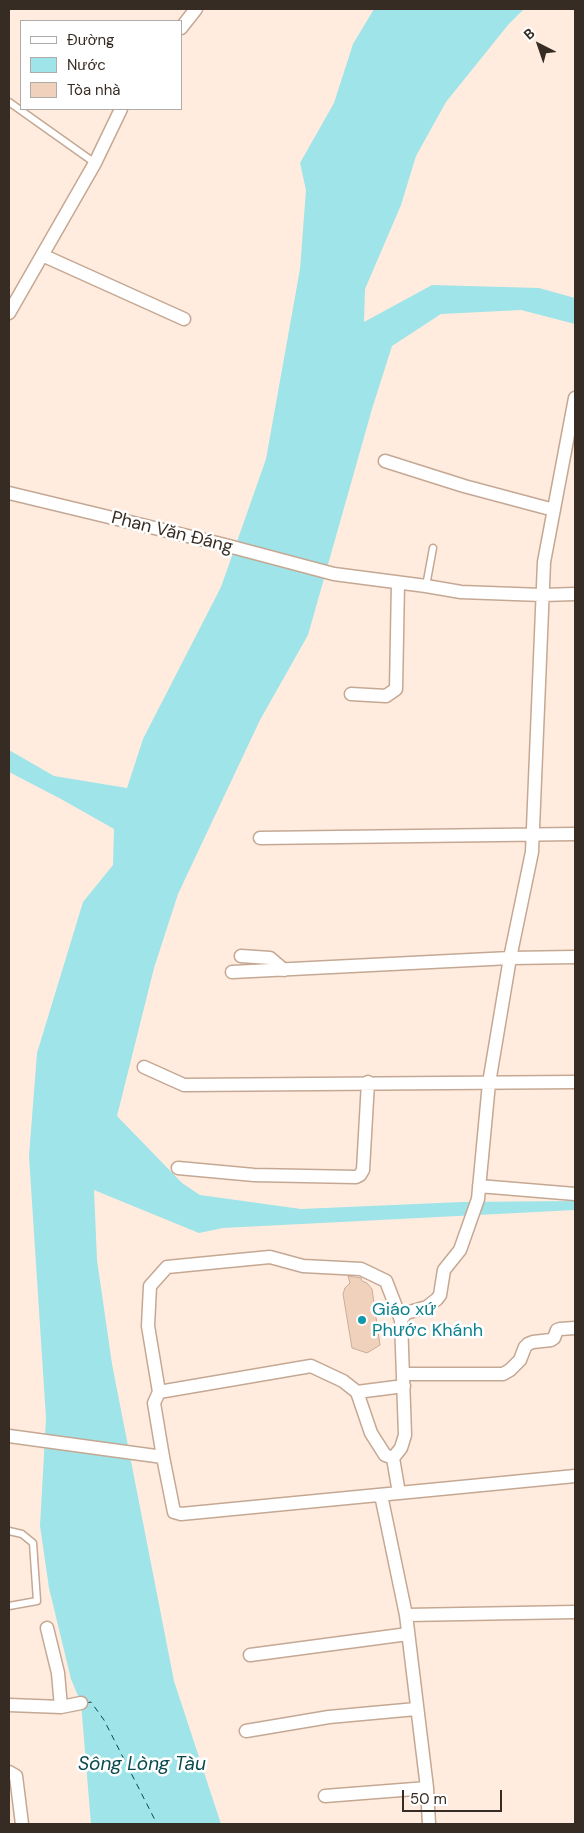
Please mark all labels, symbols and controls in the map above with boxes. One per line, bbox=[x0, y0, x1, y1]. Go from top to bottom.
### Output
legend bbox=[20, 20, 182, 110]
north arrow bbox=[514, 20, 564, 70]
text: B bbox=[520, 24, 538, 43]
text: Đường bbox=[67, 30, 115, 50]
text: Nước bbox=[67, 55, 106, 75]
text: Tòa nhà bbox=[67, 80, 121, 100]
street label: Phan Văn Đáng bbox=[109, 507, 235, 559]
place label: Giáo xứ Phước Khánh bbox=[372, 1299, 483, 1342]
marker: Giáo xứ Phước Khánh bbox=[356, 1314, 368, 1326]
water label: Sông Lòng Tàu bbox=[78, 1754, 206, 1776]
scale bar bbox=[404, 1780, 504, 1812]
text: 50 m bbox=[410, 1789, 447, 1809]

